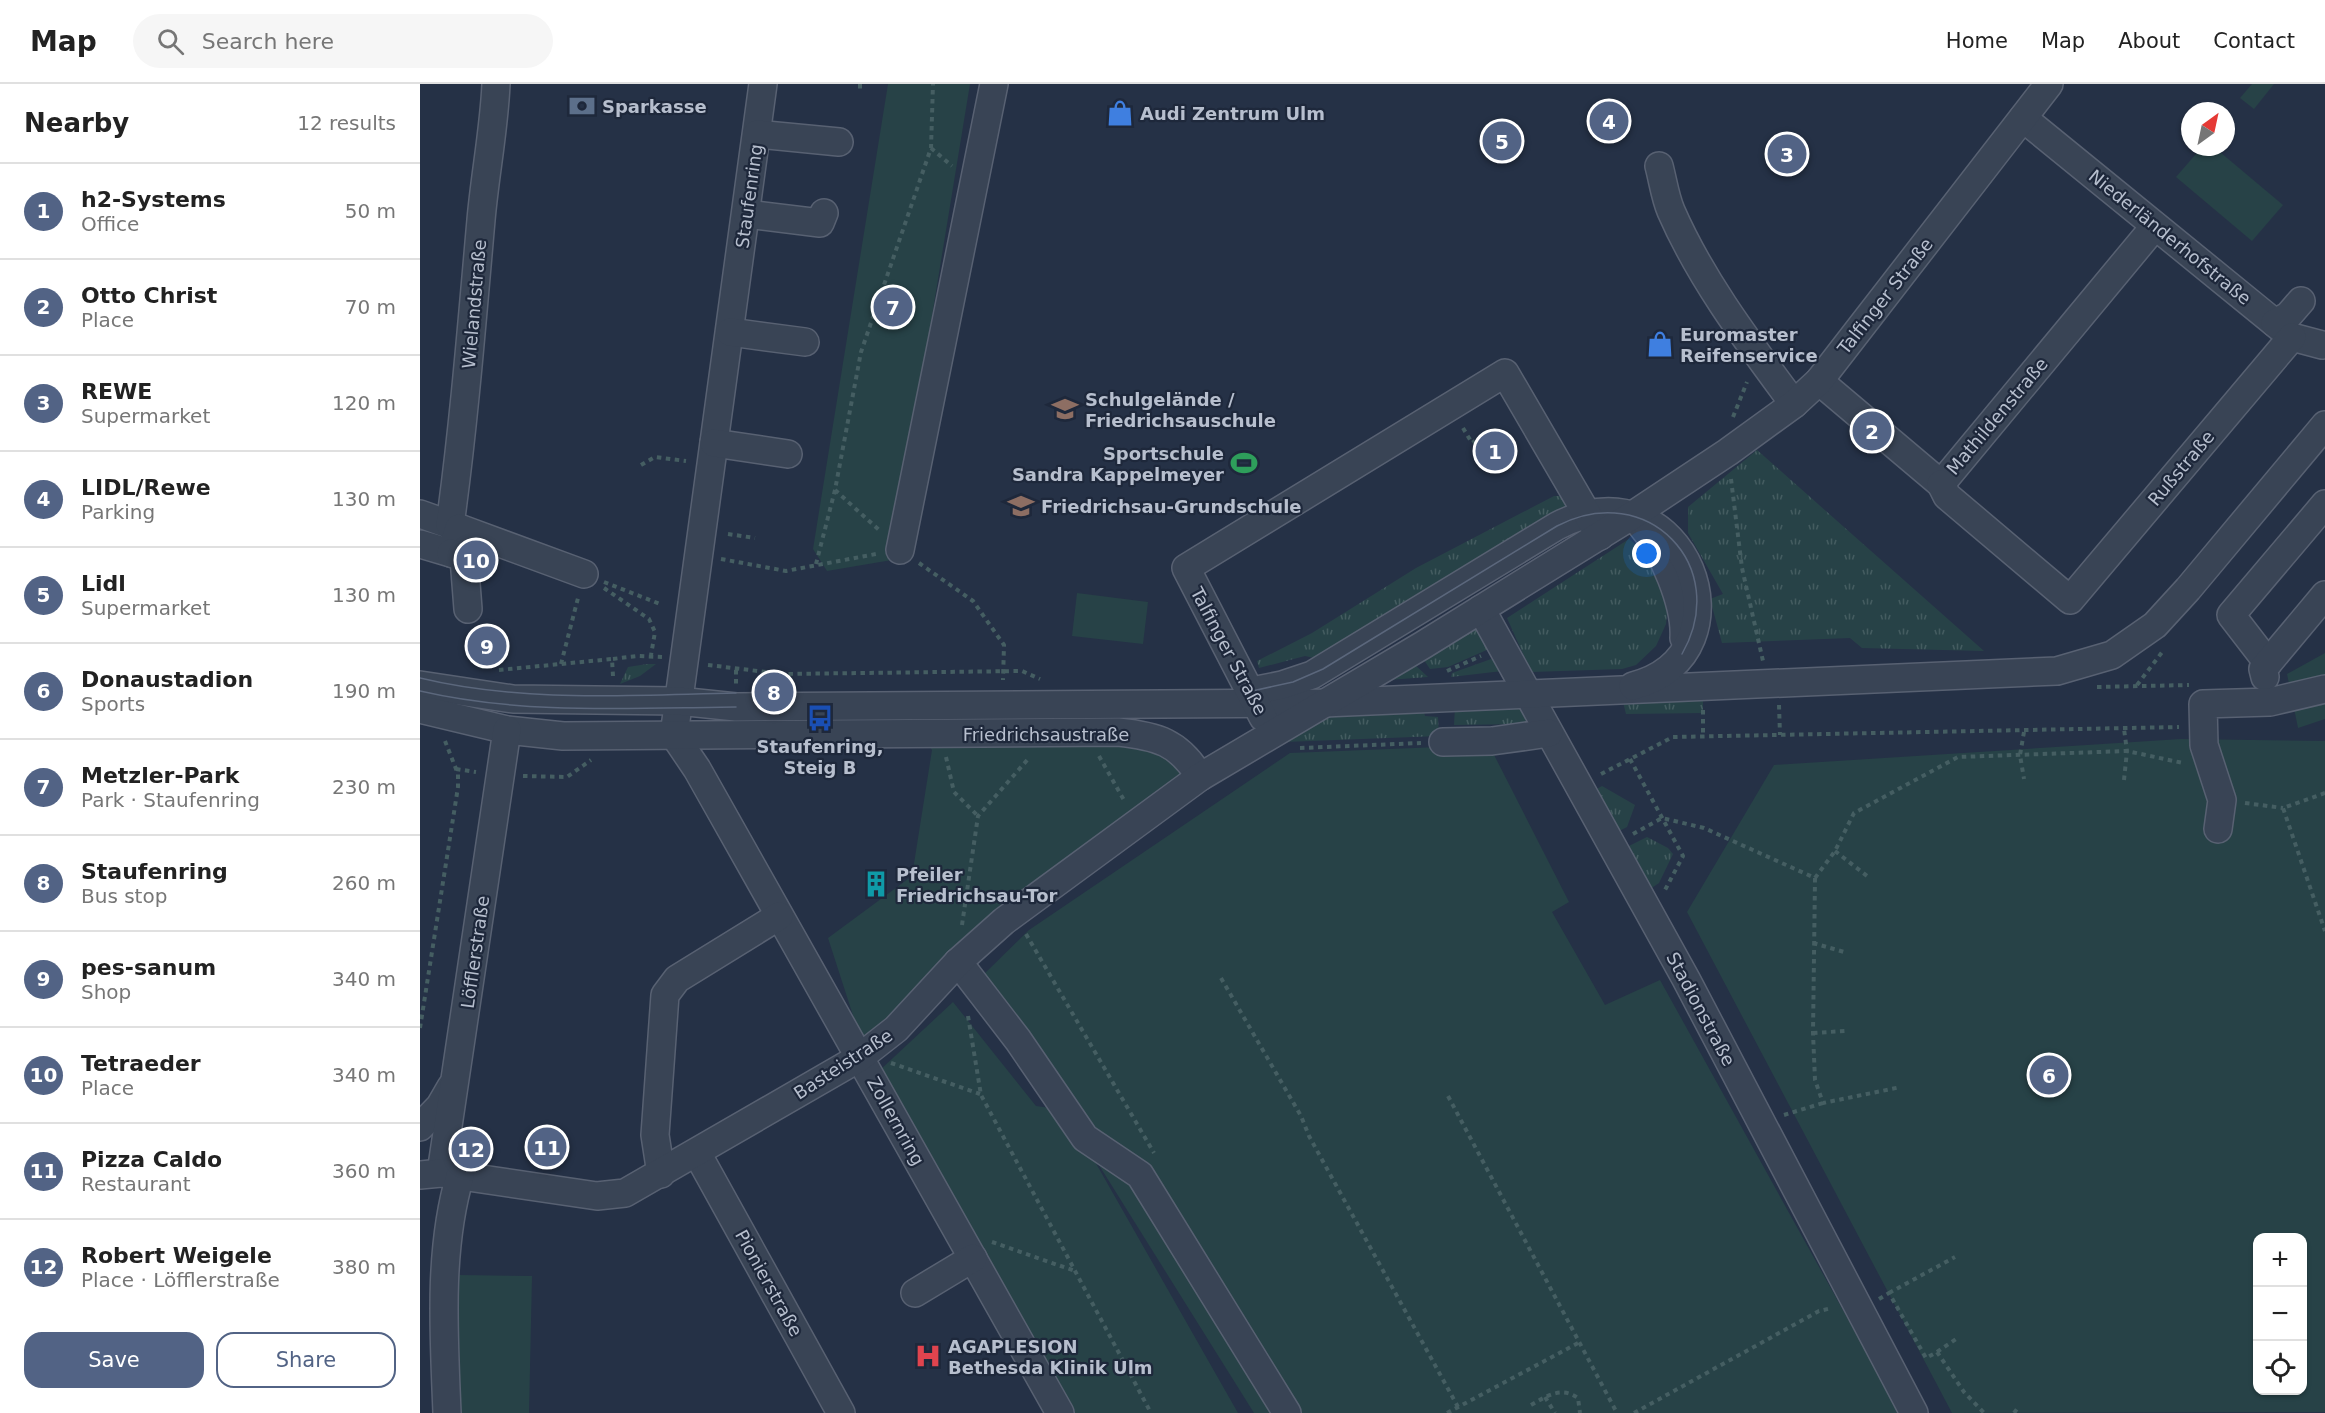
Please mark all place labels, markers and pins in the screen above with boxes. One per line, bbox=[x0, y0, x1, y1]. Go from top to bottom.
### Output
bank icon: Sparkasse bbox=[567, 91, 597, 121]
place label: Sparkasse bbox=[602, 96, 707, 117]
shop icon: Audi Zentrum Ulm bbox=[1105, 98, 1135, 128]
pin: 4 bbox=[1590, 99, 1628, 144]
place label: Audi Zentrum Ulm bbox=[1140, 103, 1325, 124]
pin: 5 bbox=[1482, 118, 1522, 164]
pin: 3 bbox=[1768, 132, 1806, 176]
pin: 7 bbox=[874, 284, 912, 330]
place label: Euromaster Reifenservice bbox=[1680, 324, 1818, 366]
shop icon: Euromaster Reifenservice bbox=[1645, 329, 1675, 359]
place label: Schulgelände / Friedrichsauschule bbox=[1085, 389, 1276, 431]
school or university icon: Schulgelände / Friedrichsauschule bbox=[1050, 394, 1080, 424]
pin: 2 bbox=[1852, 408, 1892, 454]
pin: 1 bbox=[1476, 428, 1514, 473]
place label: Sportschule Sandra Kappelmeyer bbox=[1012, 443, 1224, 485]
sports icon: Sportschule Sandra Kappelmeyer bbox=[1229, 448, 1259, 478]
school or university icon: Friedrichsau-Grundschule bbox=[1006, 491, 1036, 521]
place label: Friedrichsau-Grundschule bbox=[1041, 496, 1302, 517]
pin: 10 bbox=[456, 538, 496, 582]
pin: 9 bbox=[468, 624, 506, 668]
pin: 8 bbox=[754, 670, 794, 714]
bus stop icon: Staufenring, Steig B bbox=[805, 703, 835, 733]
place label: Staufenring, Steig B bbox=[757, 736, 883, 778]
place label: Pfeiler Friedrichsau-Tor bbox=[896, 864, 1058, 906]
building icon: Pfeiler Friedrichsau-Tor bbox=[861, 869, 891, 899]
pin: 6 bbox=[2030, 1052, 2068, 1098]
pin: 11 bbox=[528, 1124, 566, 1170]
pin: 12 bbox=[452, 1126, 490, 1172]
place label: AGAPLESION Bethesda Klinik Ulm bbox=[948, 1336, 1153, 1378]
hospital icon: AGAPLESION Bethesda Klinik Ulm bbox=[913, 1341, 943, 1371]

